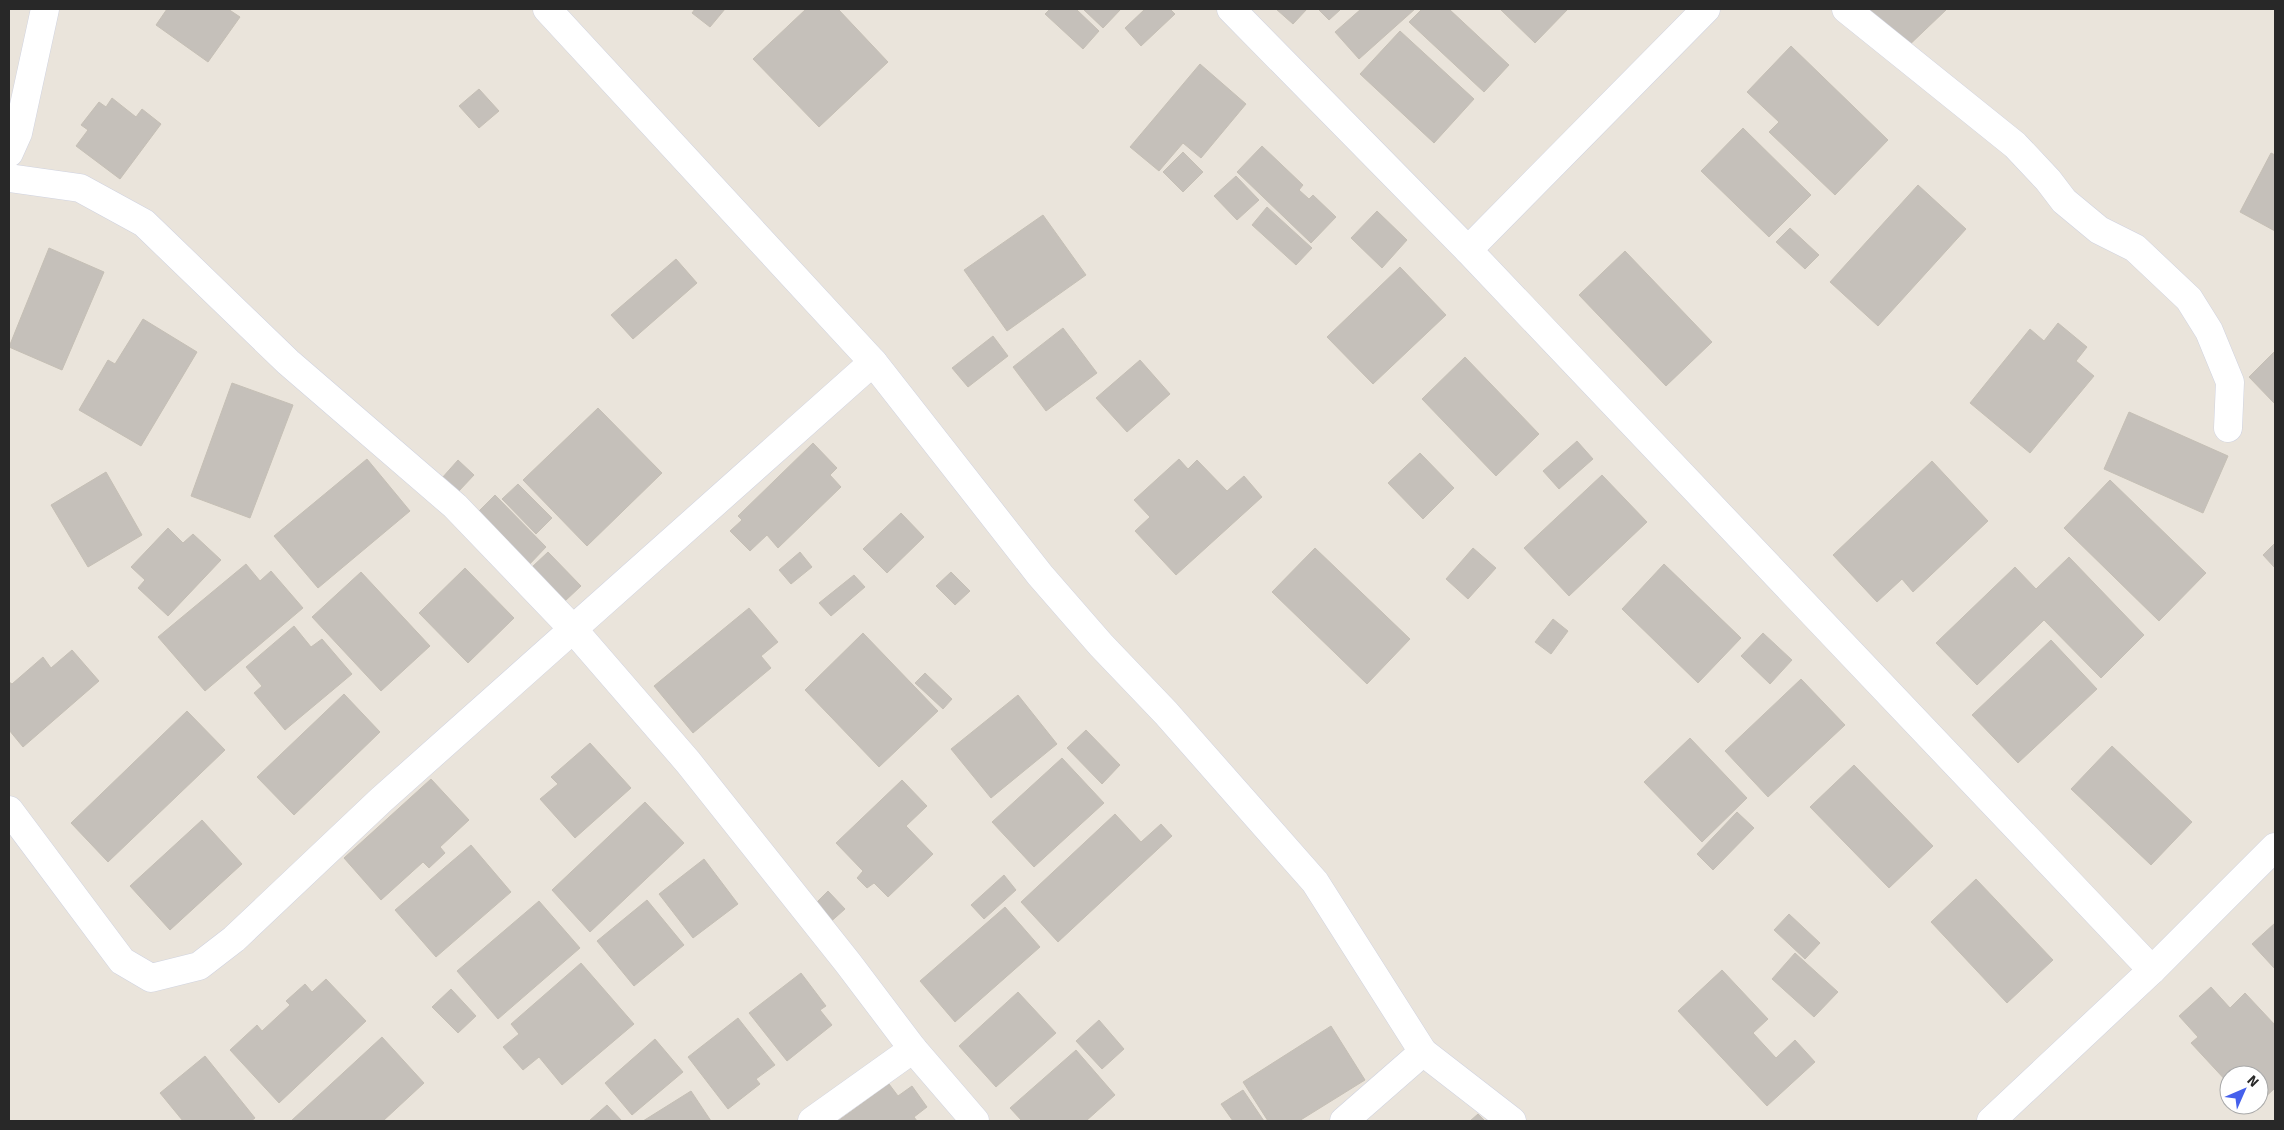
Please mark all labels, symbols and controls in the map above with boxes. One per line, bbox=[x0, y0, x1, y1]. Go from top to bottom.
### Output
north arrow bbox=[2219, 1065, 2269, 1115]
text: N bbox=[2243, 1072, 2262, 1091]

